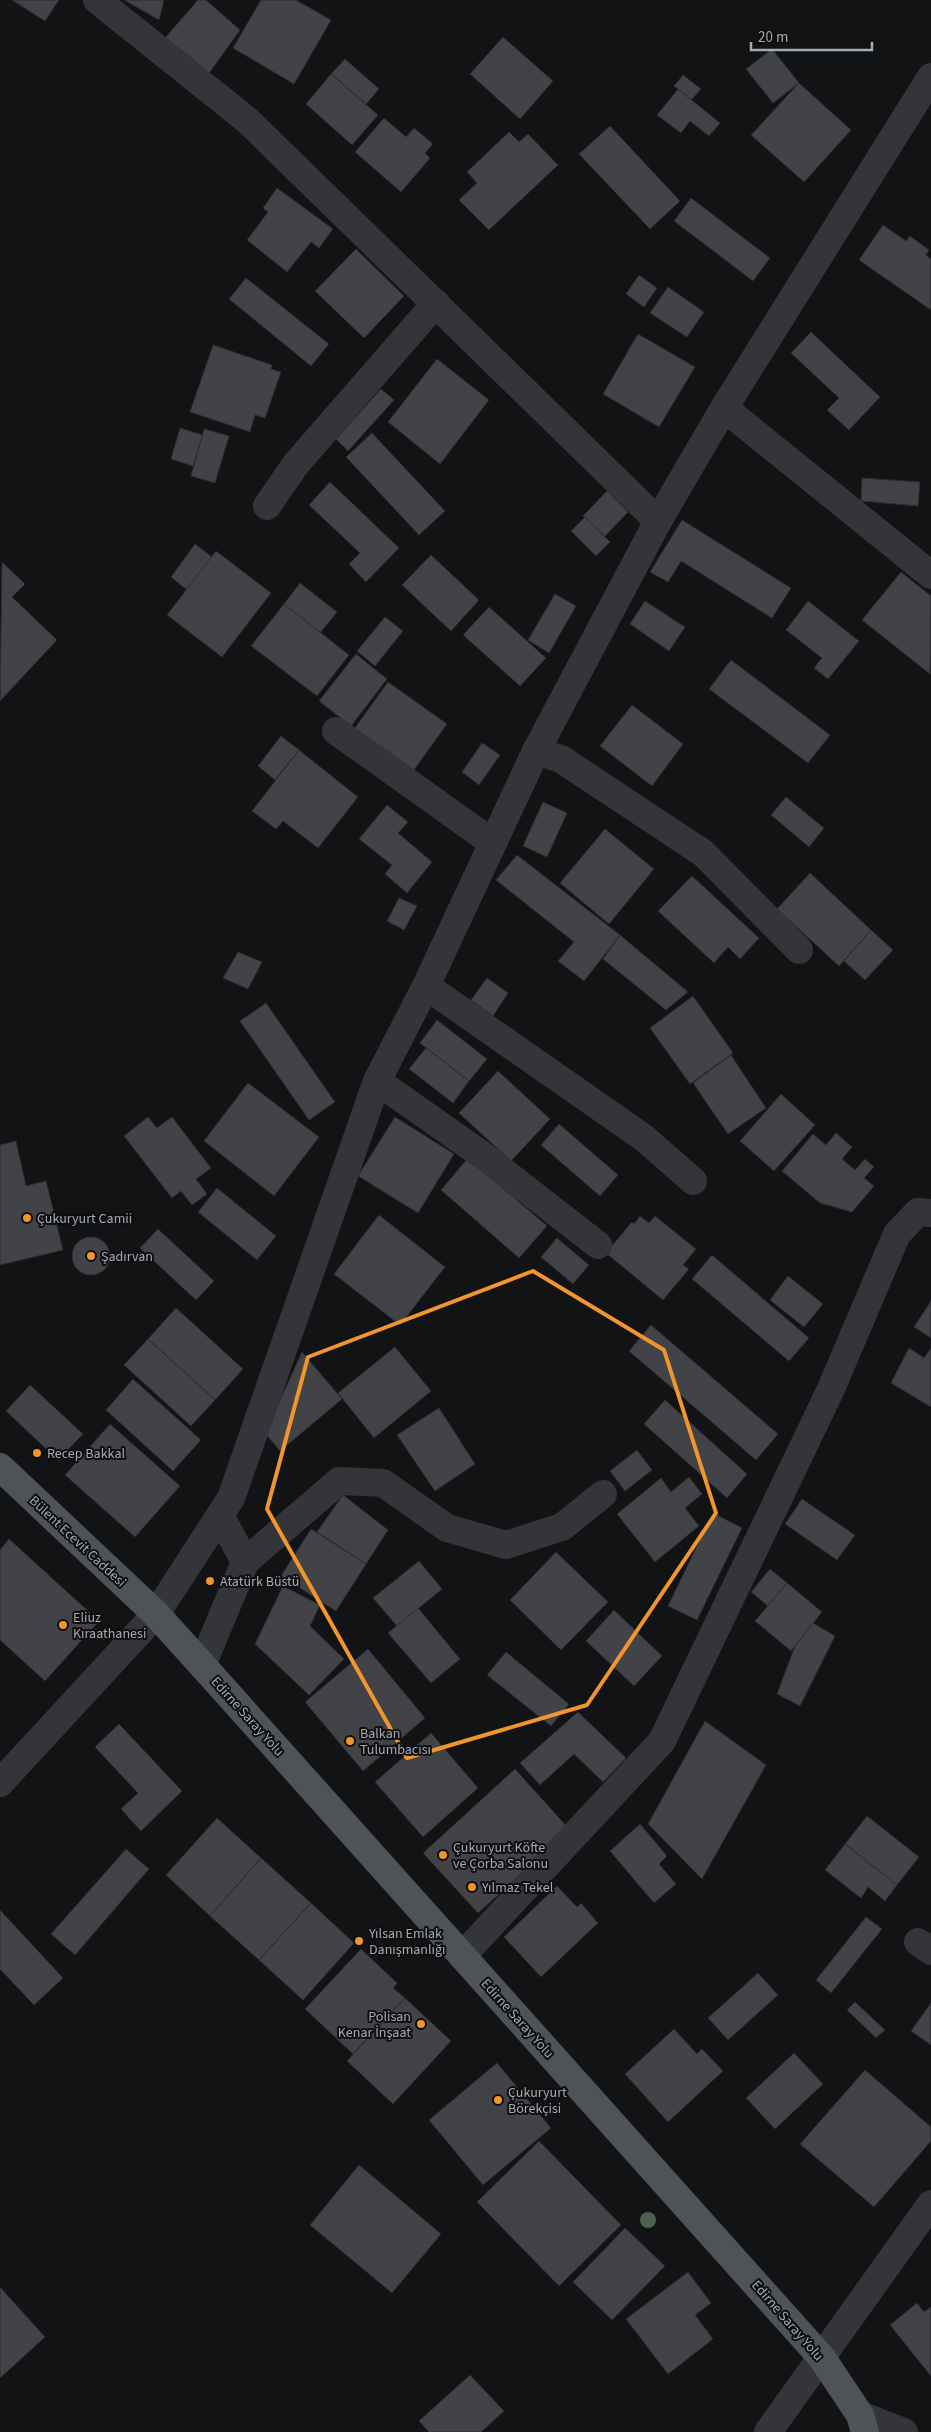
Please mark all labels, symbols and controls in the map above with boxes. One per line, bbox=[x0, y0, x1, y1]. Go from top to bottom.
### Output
scale bar bbox=[751, 20, 872, 52]
text: 20 m bbox=[758, 27, 788, 48]
place label: Çukuryurt Camii bbox=[37, 1209, 132, 1229]
marker: Çukuryurt Camii bbox=[21, 1212, 33, 1224]
place label: Şadırvan bbox=[101, 1247, 153, 1267]
marker: Şadırvan bbox=[85, 1250, 97, 1262]
place label: Recep Bakkal bbox=[47, 1444, 125, 1464]
marker: Recep Bakkal bbox=[31, 1447, 43, 1459]
street label: Bülent Ecevit Caddesi bbox=[24, 1491, 130, 1592]
place label: Atatürk Büstü bbox=[220, 1572, 299, 1592]
marker: Atatürk Büstü bbox=[204, 1575, 216, 1587]
place label: Eliuz Kıraathanesi bbox=[73, 1608, 146, 1644]
marker: Eliuz Kıraathanesi bbox=[57, 1619, 69, 1631]
street label: Edirne Saray Yolu bbox=[206, 1672, 288, 1761]
place label: Balkan Tulumbacısı bbox=[360, 1724, 431, 1760]
marker: Balkan Tulumbacısı bbox=[344, 1735, 356, 1747]
place label: Çukuryurt Köfte ve Çorba Salonu bbox=[453, 1838, 548, 1874]
marker: Çukuryurt Köfte ve Çorba Salonu bbox=[437, 1849, 449, 1861]
place label: Yılmaz Tekel bbox=[481, 1878, 554, 1898]
marker: Yılmaz Tekel bbox=[466, 1881, 478, 1893]
place label: Yılsan Emlak Danışmanlığı bbox=[368, 1924, 446, 1960]
marker: Yılsan Emlak Danışmanlığı bbox=[353, 1935, 365, 1947]
street label: Edirne Saray Yolu bbox=[476, 1974, 558, 2063]
place label: Polisan Kenar İnşaat bbox=[338, 2007, 411, 2043]
marker: Polisan Kenar İnşaat bbox=[415, 2018, 427, 2030]
place label: Çukuryurt Börekçisi bbox=[508, 2083, 567, 2119]
marker: Çukuryurt Börekçisi bbox=[492, 2094, 504, 2106]
street label: Edirne Saray Yolu bbox=[747, 2276, 828, 2365]

